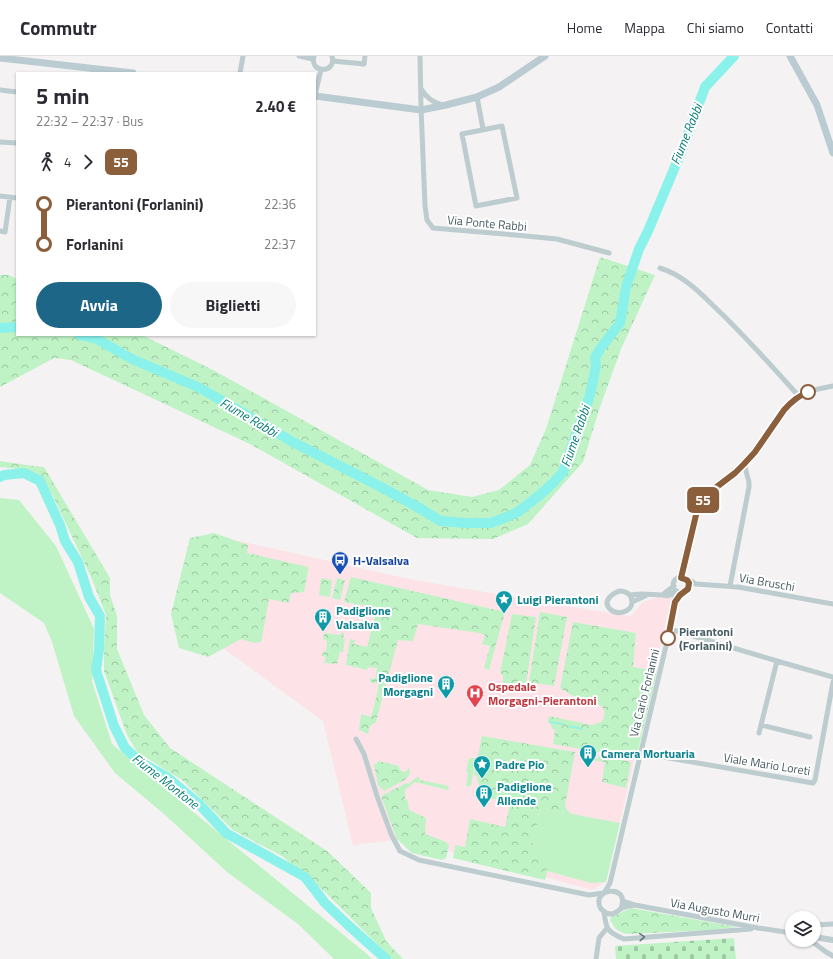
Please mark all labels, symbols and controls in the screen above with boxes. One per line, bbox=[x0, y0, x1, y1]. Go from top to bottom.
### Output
text: Commutr bbox=[20, 13, 97, 42]
text: Home bbox=[567, 17, 602, 38]
text: Mappa bbox=[624, 17, 665, 38]
text: Chi siamo bbox=[687, 17, 744, 38]
text: Contatti bbox=[766, 17, 813, 38]
text: 5 min bbox=[36, 79, 89, 113]
text: 2.40 € bbox=[255, 95, 296, 118]
water label: Fiume Rabbi bbox=[665, 99, 708, 167]
text: 22:32 – 22:37 · Bus bbox=[36, 111, 143, 131]
icon: walk bbox=[36, 151, 58, 173]
icon: forward bbox=[77, 151, 99, 173]
text: 55 bbox=[113, 151, 129, 172]
text: 4 bbox=[64, 152, 71, 172]
text: Pierantoni (Forlanini) bbox=[66, 193, 203, 216]
text: 22:36 bbox=[264, 194, 296, 214]
street label: Via Ponte Rabbi bbox=[446, 210, 528, 236]
text: Forlanini bbox=[66, 233, 123, 256]
text: 22:37 bbox=[264, 234, 296, 254]
button: Avvia bbox=[36, 282, 162, 328]
button: Biglietti bbox=[170, 282, 296, 328]
unlabelled marker bbox=[800, 384, 816, 400]
water label: Fiume Rabbi bbox=[216, 392, 283, 442]
water label: Fiume Rabbi bbox=[555, 401, 595, 469]
line badge: 55 bbox=[685, 487, 721, 513]
text: 55 bbox=[695, 489, 711, 510]
bus stop icon: H-Valsalva bbox=[330, 550, 350, 575]
place label: H-Valsalva bbox=[353, 551, 409, 570]
street label: Via Bruschi bbox=[738, 568, 796, 596]
place icon: Luigi Pierantoni bbox=[494, 589, 514, 614]
place label: Luigi Pierantoni bbox=[517, 590, 599, 609]
place label: Padiglione Valsalva bbox=[336, 601, 391, 634]
building icon: Padiglione Valsalva bbox=[313, 607, 333, 632]
place label: Pierantoni (Forlanini) bbox=[679, 622, 733, 655]
marker: Pierantoni (Forlanini) bbox=[660, 630, 676, 646]
street label: Via Carlo Forlanini bbox=[624, 647, 664, 739]
place label: Padiglione Morgagni bbox=[378, 668, 433, 701]
building icon: Padiglione Morgagni bbox=[436, 674, 456, 699]
place label: Ospedale Morgagni-Pierantoni bbox=[488, 677, 597, 710]
hospital icon: Ospedale Morgagni-Pierantoni bbox=[465, 683, 485, 708]
building icon: Camera Mortuaria bbox=[578, 743, 598, 768]
place label: Camera Mortuaria bbox=[601, 744, 695, 763]
water label: Fiume Montone bbox=[128, 748, 205, 814]
street label: Viale Mario Loreti bbox=[722, 748, 812, 780]
place icon: Padre Pio bbox=[472, 754, 492, 779]
place label: Padre Pio bbox=[495, 755, 545, 774]
place label: Padiglione Allende bbox=[497, 777, 552, 810]
building icon: Padiglione Allende bbox=[474, 783, 494, 808]
street label: Via Augusto Murri bbox=[669, 893, 761, 927]
map controls bbox=[785, 911, 821, 947]
button: layers bbox=[785, 911, 821, 947]
one-way arrow bbox=[639, 933, 645, 942]

